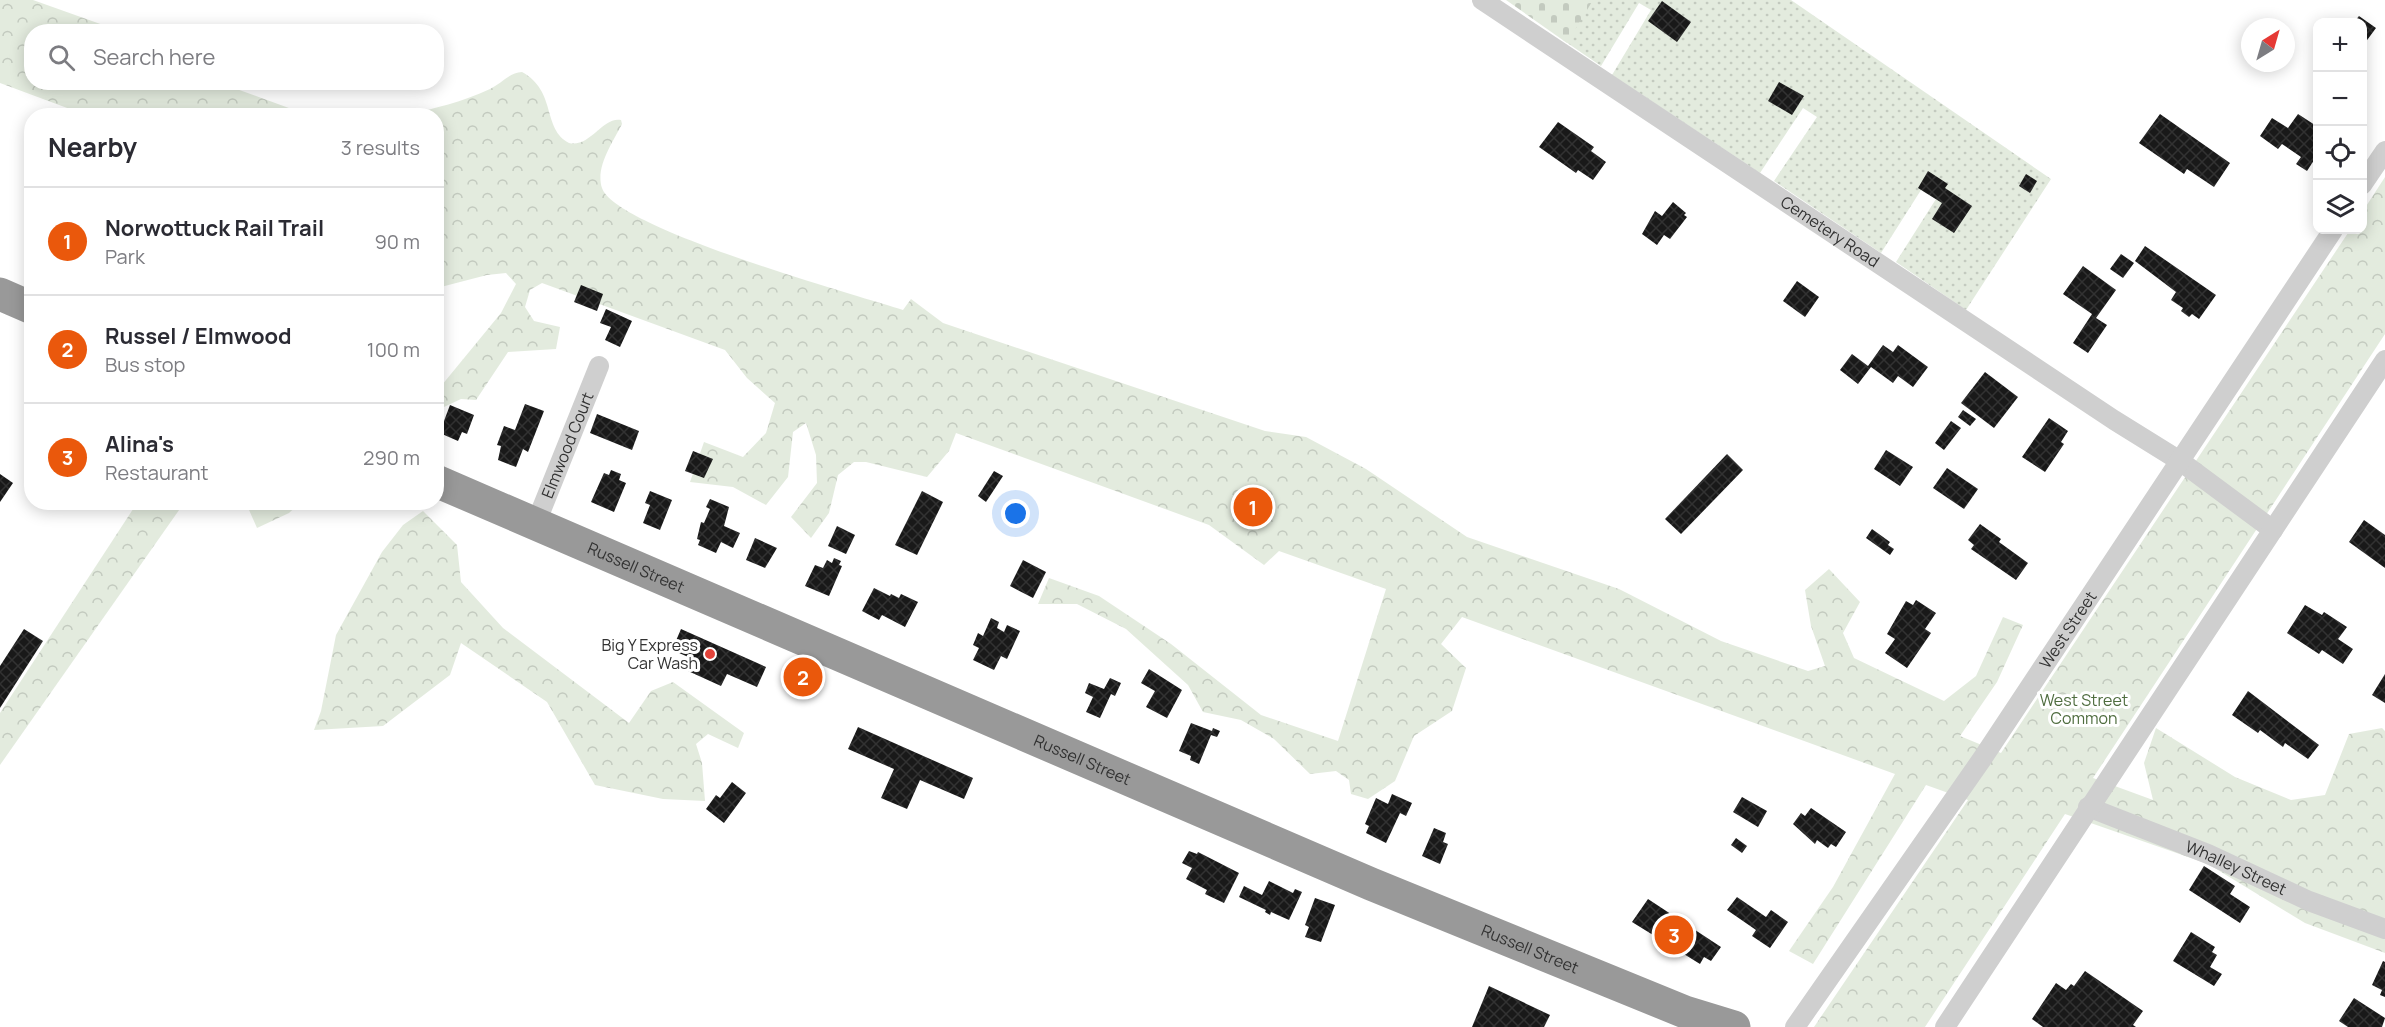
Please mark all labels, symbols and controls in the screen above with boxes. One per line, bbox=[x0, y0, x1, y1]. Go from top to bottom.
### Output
north arrow bbox=[2241, 18, 2295, 72]
map controls bbox=[2313, 18, 2367, 234]
button: + bbox=[2313, 18, 2367, 72]
search box bbox=[24, 24, 444, 90]
icon: search bbox=[45, 41, 78, 74]
text: Search here bbox=[93, 42, 215, 72]
button: − bbox=[2313, 72, 2367, 126]
button: locate bbox=[2313, 126, 2367, 180]
text: Nearby bbox=[48, 129, 137, 165]
text: 3 results bbox=[341, 134, 420, 161]
button: layers bbox=[2313, 180, 2367, 234]
street label: Cemetery Road bbox=[1777, 191, 1884, 272]
text: Norwottuck Rail Trail bbox=[105, 213, 324, 243]
text: 1 bbox=[63, 228, 72, 255]
text: 90 m bbox=[374, 228, 420, 255]
text: Park bbox=[105, 243, 145, 270]
text: Russel / Elmwood bbox=[105, 321, 292, 351]
text: 2 bbox=[62, 336, 73, 363]
text: 100 m bbox=[367, 336, 420, 363]
text: Bus stop bbox=[105, 351, 185, 378]
street label: Elmwood Court bbox=[536, 389, 598, 501]
text: Alina's bbox=[105, 429, 174, 459]
text: 3 bbox=[62, 444, 73, 471]
text: 290 m bbox=[363, 444, 420, 471]
text: Restaurant bbox=[105, 459, 209, 486]
pin: 1 bbox=[1234, 484, 1272, 530]
your location bbox=[1001, 499, 1030, 528]
street label: Russell Street bbox=[584, 537, 688, 598]
street label: West Street bbox=[2034, 587, 2101, 673]
place label: Big Y Express Car Wash bbox=[602, 634, 698, 674]
marker: Big Y Express Car Wash bbox=[703, 647, 717, 661]
pin: 2 bbox=[784, 654, 822, 700]
park label: West Street Common bbox=[2040, 689, 2128, 729]
street label: Russell Street bbox=[1031, 729, 1134, 790]
street label: Whalley Street bbox=[2182, 835, 2290, 900]
pin: 3 bbox=[1654, 912, 1694, 958]
street label: Russell Street bbox=[1478, 919, 1582, 979]

